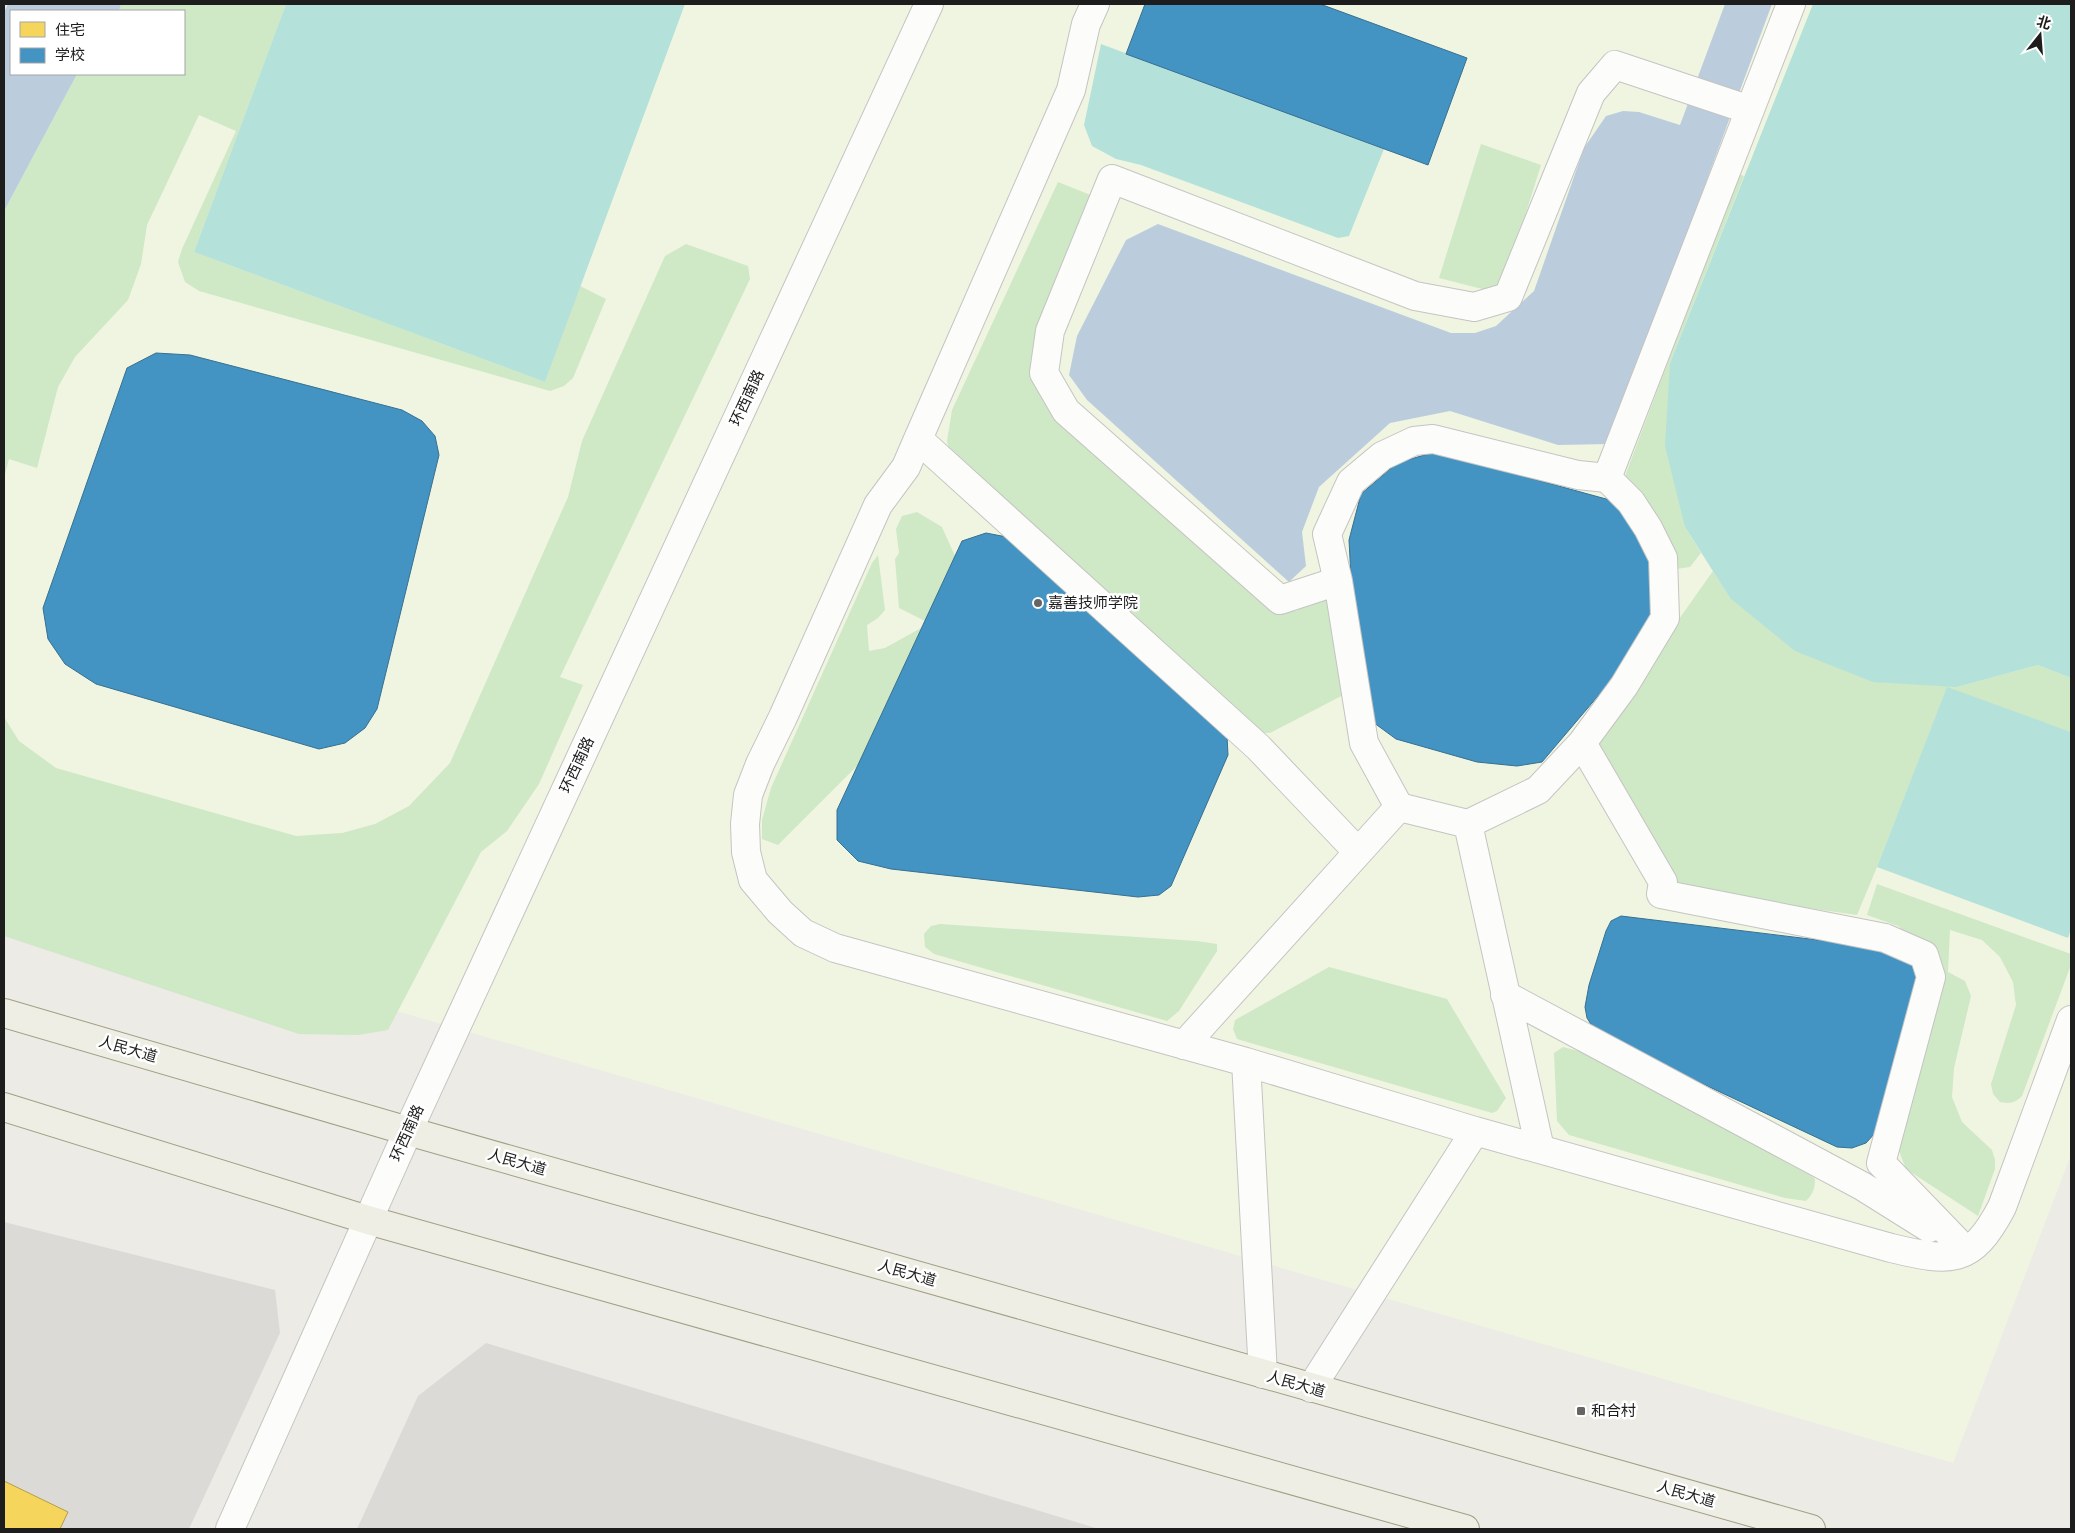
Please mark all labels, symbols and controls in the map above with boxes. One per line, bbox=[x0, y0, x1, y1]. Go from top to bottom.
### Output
legend bbox=[10, 10, 185, 75]
north arrow bbox=[2015, 10, 2065, 60]
text: 北 bbox=[2035, 12, 2053, 32]
text: 住宅 bbox=[55, 20, 85, 38]
text: 学校 bbox=[55, 45, 85, 63]
street label: 环西南路 bbox=[725, 367, 767, 429]
place label: 嘉善技师学院 bbox=[1048, 593, 1138, 611]
marker: 嘉善技师学院 bbox=[1032, 597, 1044, 609]
street label: 环西南路 bbox=[555, 734, 597, 796]
street label: 人民大道 bbox=[97, 1031, 160, 1065]
street label: 环西南路 bbox=[386, 1102, 427, 1164]
street label: 人民大道 bbox=[486, 1144, 549, 1178]
street label: 人民大道 bbox=[876, 1255, 939, 1289]
street label: 人民大道 bbox=[1265, 1366, 1328, 1400]
place label: 和合村 bbox=[1591, 1401, 1636, 1419]
marker: 和合村 bbox=[1575, 1405, 1587, 1417]
street label: 人民大道 bbox=[1655, 1476, 1718, 1510]

